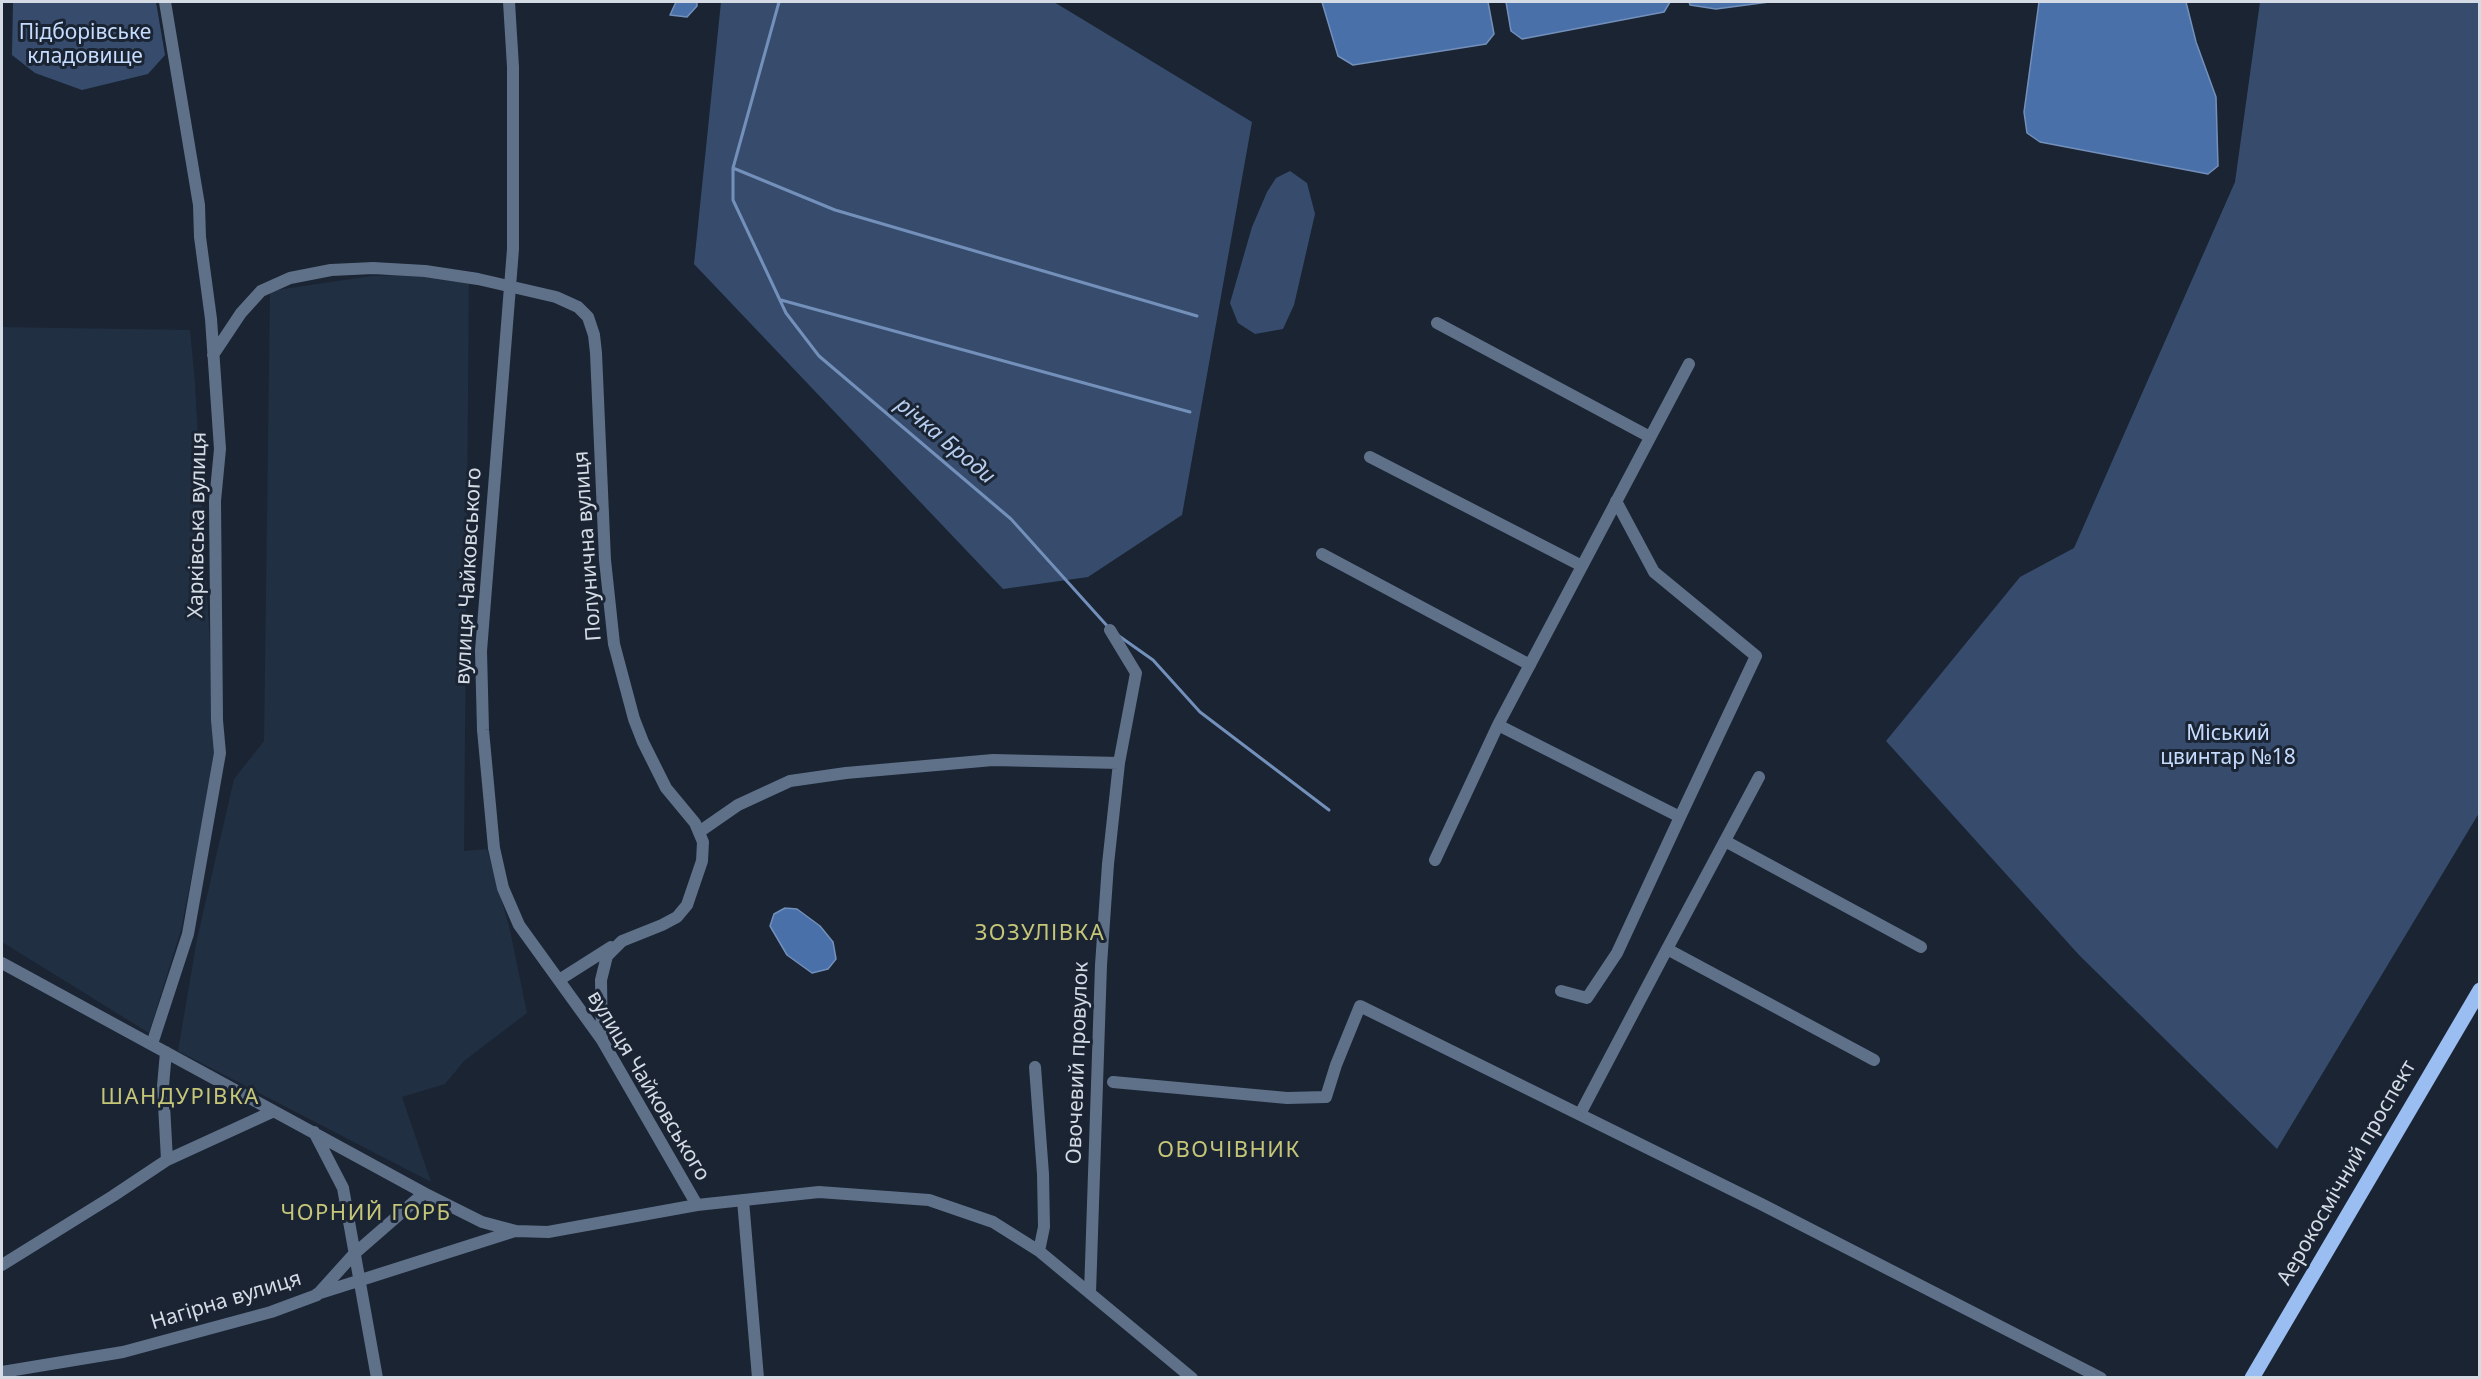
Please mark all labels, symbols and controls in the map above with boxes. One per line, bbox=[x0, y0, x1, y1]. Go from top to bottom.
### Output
park label: Підборівське кладовище bbox=[19, 20, 151, 70]
water label: річка Броди bbox=[890, 392, 1000, 490]
street label: Харківська вулиця bbox=[184, 432, 212, 618]
street label: Полунична вулиця bbox=[569, 450, 607, 642]
street label: вулиця Чайковського bbox=[451, 467, 487, 685]
park label: Міський цвинтар №18 bbox=[2160, 721, 2296, 771]
district label: ЗОЗУЛІВКА bbox=[975, 921, 1105, 947]
street label: Овочевий провулок bbox=[1062, 961, 1094, 1165]
street label: вулиця Чайковського bbox=[581, 986, 715, 1186]
street label: Аерокосмічний проспект bbox=[2272, 1056, 2422, 1290]
district label: ШАНДУРІВКА bbox=[100, 1085, 260, 1111]
district label: ОВОЧІВНИК bbox=[1157, 1138, 1301, 1164]
district label: ЧОРНИЙ ГОРБ bbox=[280, 1201, 452, 1227]
street label: Нагірна вулиця bbox=[148, 1266, 304, 1336]

